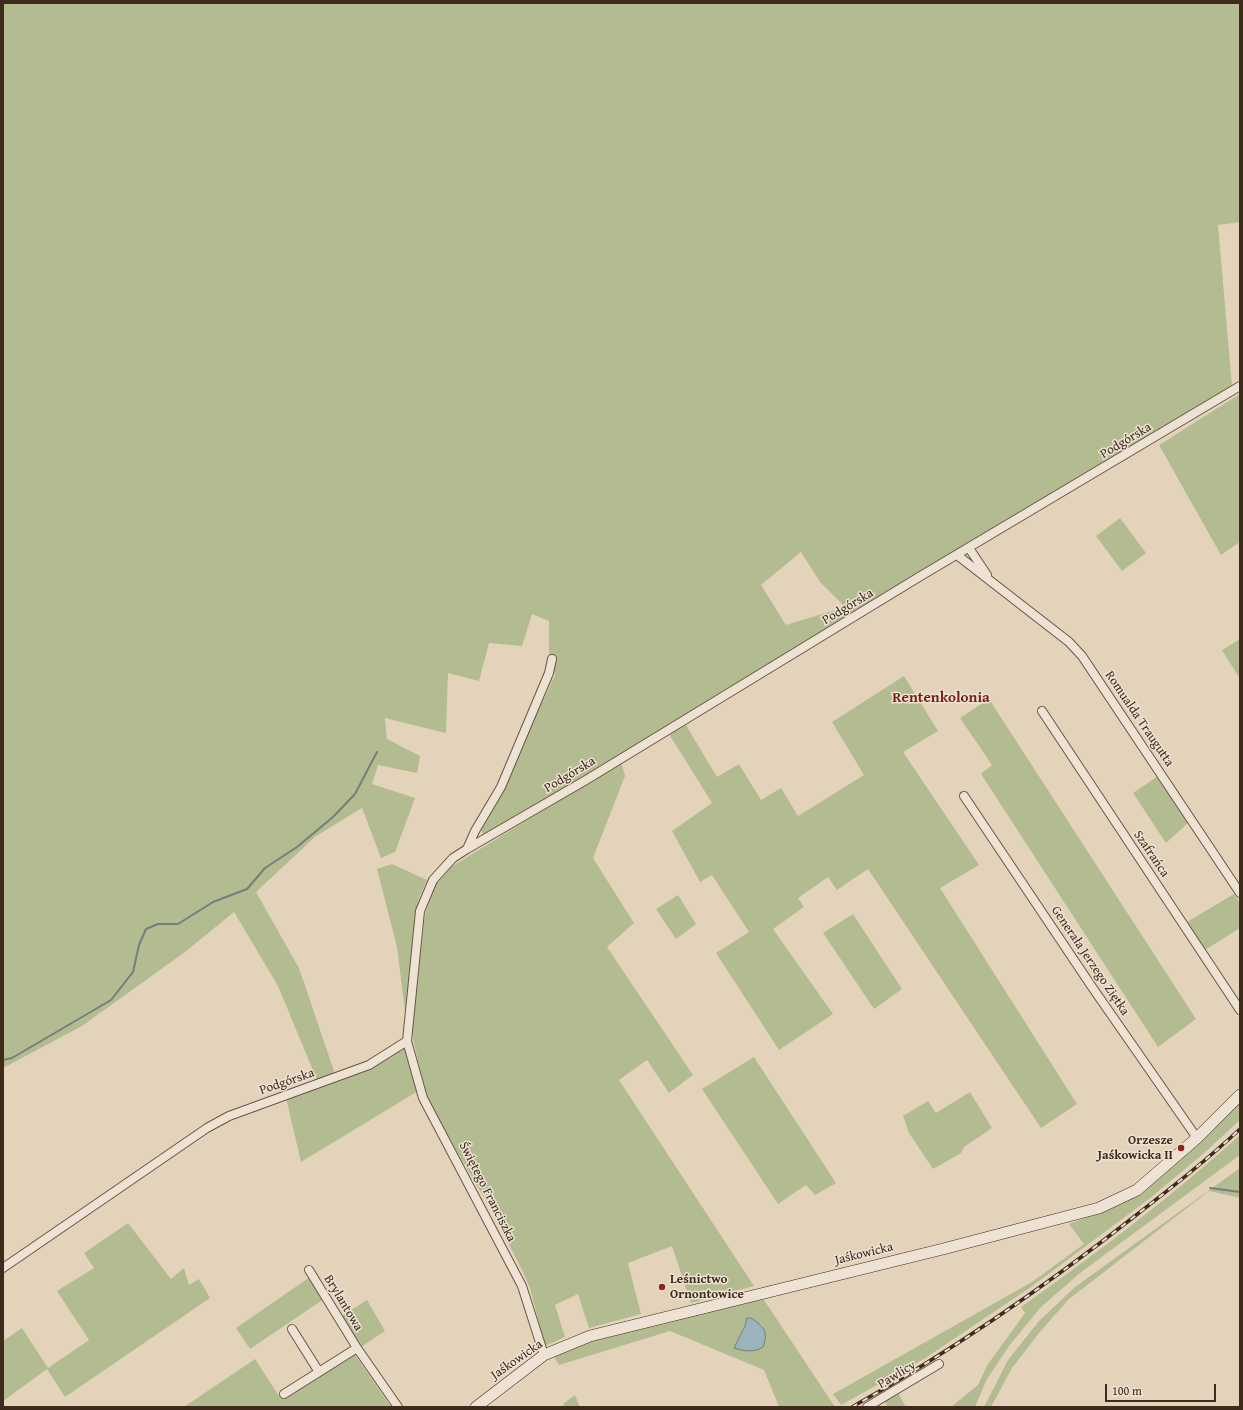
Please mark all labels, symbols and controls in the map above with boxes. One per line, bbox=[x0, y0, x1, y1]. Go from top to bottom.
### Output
street label: Podgórska bbox=[1098, 420, 1154, 462]
street label: Podgórska bbox=[820, 586, 876, 628]
street label: Romualda Traugutta bbox=[1101, 668, 1177, 770]
district label: Rentenkolonia bbox=[892, 689, 990, 707]
street label: Podgórska bbox=[542, 754, 598, 796]
street label: Szafrańca bbox=[1130, 828, 1172, 880]
street label: Generała Jerzego Ziętka bbox=[1048, 903, 1132, 1019]
street label: Podgórska bbox=[258, 1065, 316, 1099]
place label: Orzesze Jaśkowicka II bbox=[1098, 1133, 1173, 1164]
street label: Świętego Franciszka bbox=[455, 1139, 519, 1245]
marker: Orzesze Jaśkowicka II bbox=[1176, 1143, 1186, 1153]
street label: Jaśkowicka bbox=[833, 1239, 895, 1269]
street label: Brylantowa bbox=[320, 1272, 366, 1334]
place label: Leśnictwo Ornontowice bbox=[670, 1272, 744, 1303]
marker: Leśnictwo Ornontowice bbox=[657, 1282, 667, 1292]
street label: Jaśkowicka bbox=[488, 1337, 546, 1383]
street label: Pawlicy bbox=[875, 1358, 919, 1392]
scale bar bbox=[1107, 1376, 1218, 1402]
text: 100 m bbox=[1112, 1382, 1142, 1399]

